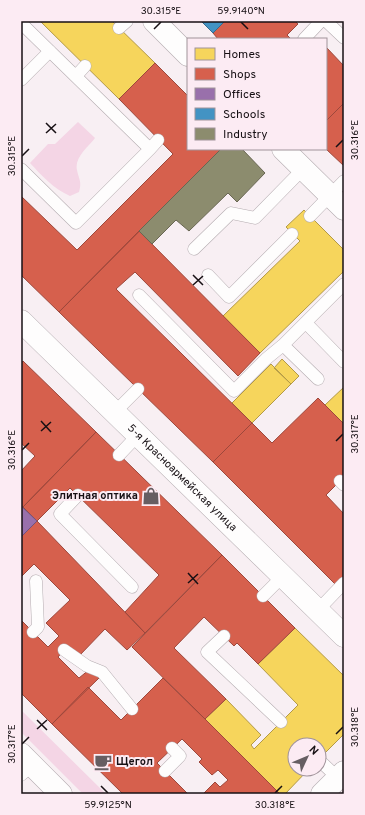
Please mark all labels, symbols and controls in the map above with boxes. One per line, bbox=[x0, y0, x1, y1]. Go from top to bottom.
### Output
text: 30.315°E bbox=[141, 5, 181, 18]
text: 59.9140°N bbox=[217, 5, 265, 18]
legend bbox=[187, 38, 327, 150]
text: Homes bbox=[223, 47, 260, 63]
text: Shops bbox=[223, 67, 256, 83]
text: Offices bbox=[223, 87, 261, 103]
text: Schools bbox=[223, 107, 265, 123]
text: 30.316°E bbox=[349, 120, 362, 160]
text: Industry bbox=[223, 127, 268, 143]
text: 30.315°E bbox=[6, 136, 19, 176]
text: 30.317°E bbox=[349, 414, 362, 454]
street label: 5-я Красноармейская улица bbox=[124, 421, 240, 535]
text: 30.316°E bbox=[6, 430, 19, 470]
shop icon: Элитная оптика bbox=[141, 486, 161, 506]
place label: Элитная оптика bbox=[52, 489, 138, 503]
text: 30.318°E bbox=[349, 707, 362, 747]
text: 30.317°E bbox=[6, 724, 19, 764]
north arrow bbox=[287, 737, 327, 777]
text: N bbox=[306, 743, 321, 758]
cafe icon: Щегол bbox=[93, 752, 113, 772]
place label: Щегол bbox=[116, 755, 153, 769]
text: 59.9125°N bbox=[84, 799, 132, 812]
text: 30.318°E bbox=[255, 799, 295, 812]

